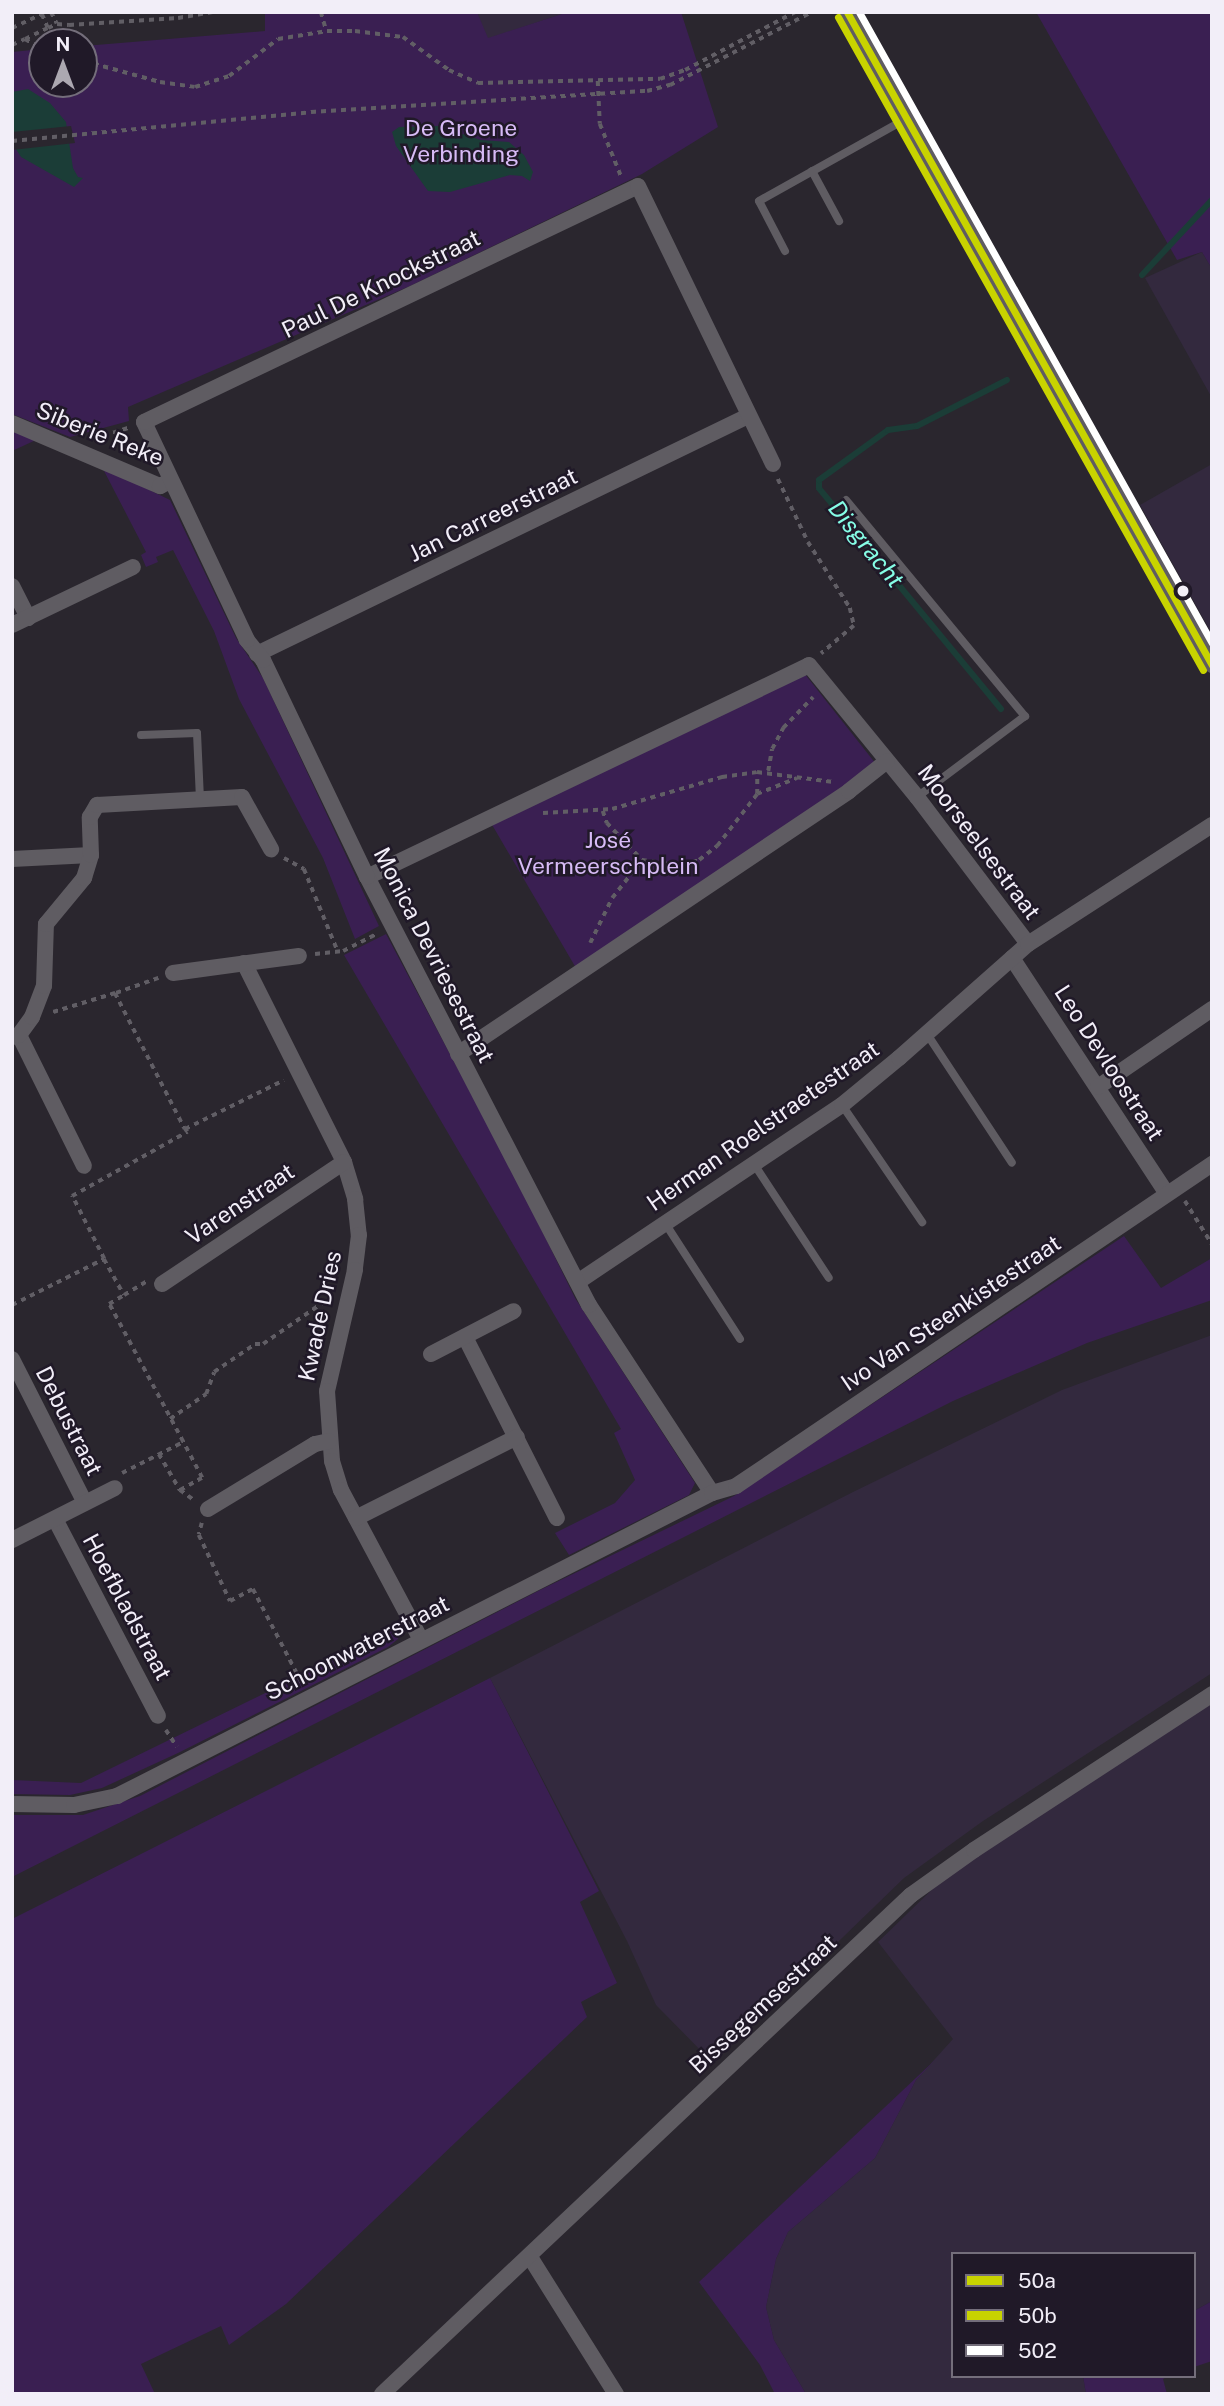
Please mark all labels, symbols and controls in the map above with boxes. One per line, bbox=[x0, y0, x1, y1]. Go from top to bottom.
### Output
north arrow bbox=[28, 28, 98, 98]
text: N bbox=[56, 33, 70, 55]
park label: De Groene Verbinding bbox=[403, 114, 519, 168]
street label: Paul De Knockstraat bbox=[277, 224, 485, 344]
street label: Siberie Reke bbox=[32, 396, 168, 472]
street label: Jan Carreerstraat bbox=[404, 462, 582, 568]
water label: Disgracht bbox=[822, 495, 910, 593]
unlabelled marker bbox=[1176, 584, 1190, 598]
street label: Moorseelsestraat bbox=[912, 759, 1046, 925]
park label: José Vermeerschplein bbox=[518, 826, 698, 880]
street label: Monica Devriesestraat bbox=[368, 843, 500, 1067]
street label: Leo Devloostraat bbox=[1048, 980, 1170, 1146]
street label: Herman Roelstraetestraat bbox=[642, 1035, 884, 1217]
street label: Varenstraat bbox=[180, 1158, 300, 1250]
street label: Ivo Van Steenkistestraat bbox=[836, 1229, 1066, 1397]
street label: Kwade Dries bbox=[293, 1248, 347, 1384]
street label: Debustraat bbox=[30, 1362, 108, 1480]
street label: Hoefbladstraat bbox=[77, 1529, 177, 1685]
street label: Schoonwaterstraat bbox=[260, 1590, 454, 1706]
street label: Bissegemsestraat bbox=[684, 1929, 842, 2079]
legend bbox=[951, 2252, 1196, 2378]
text: 50a bbox=[1018, 2268, 1056, 2293]
text: 50b bbox=[1018, 2303, 1057, 2328]
text: 502 bbox=[1018, 2338, 1057, 2363]

